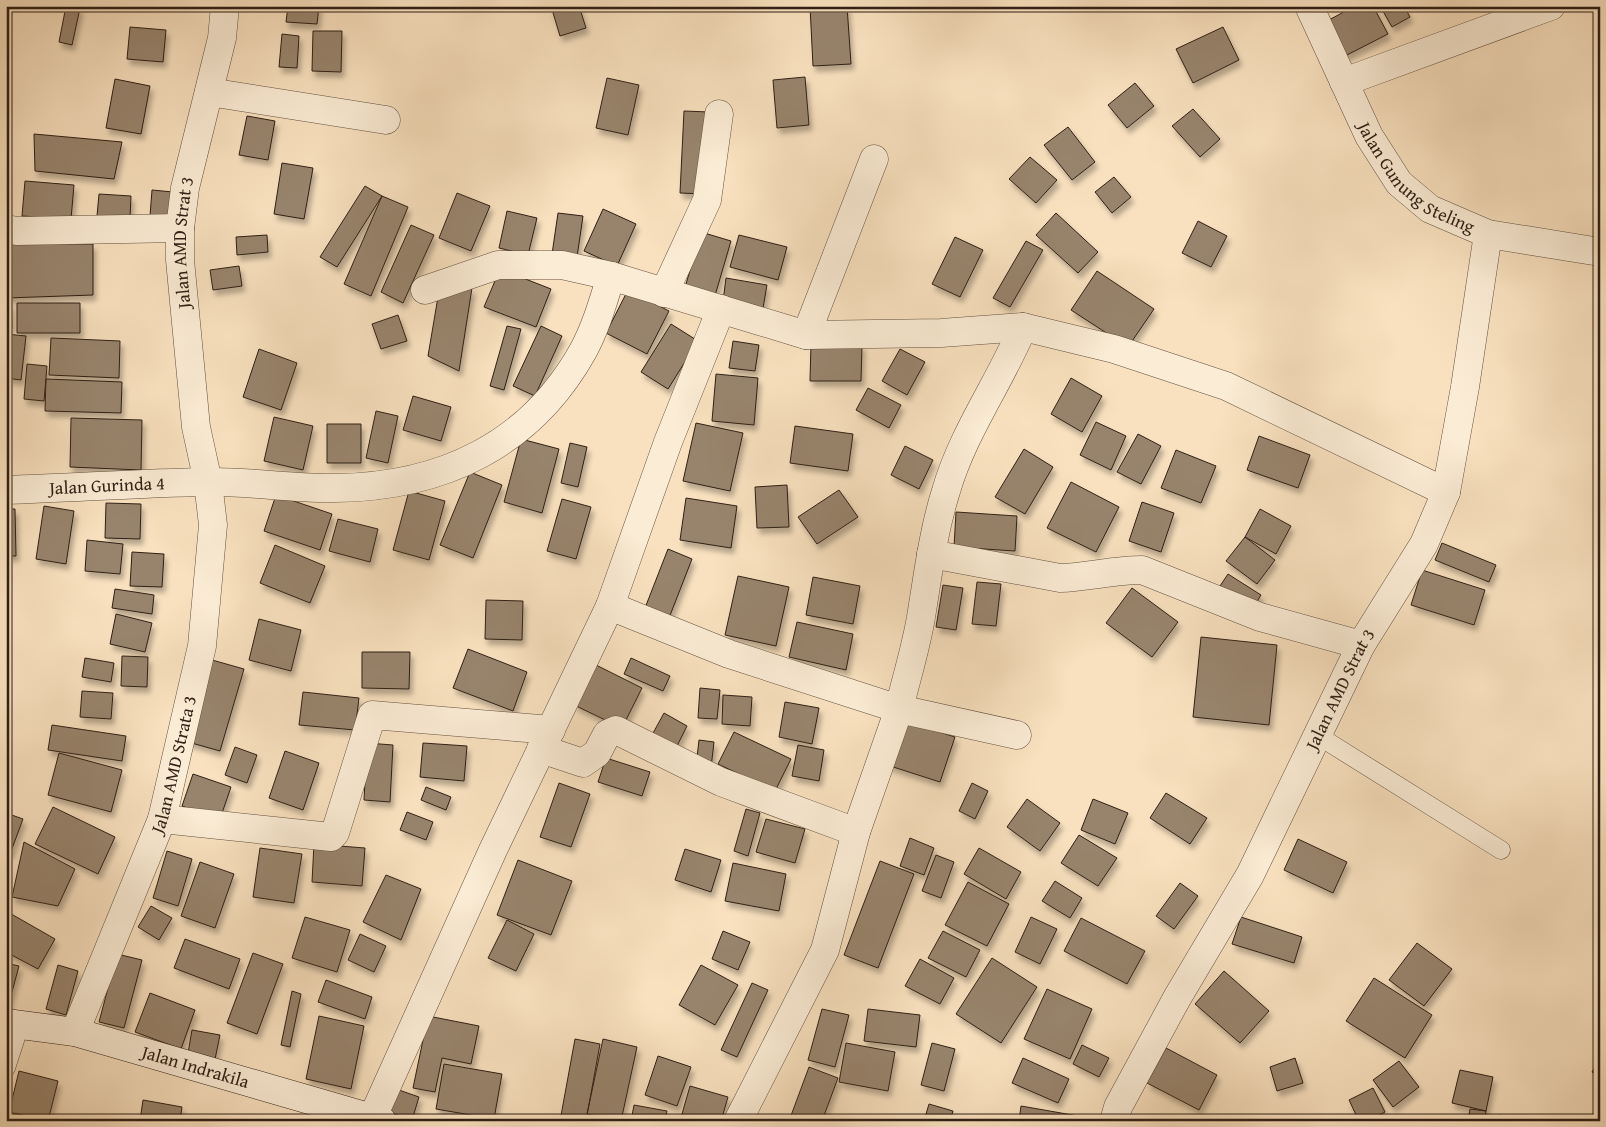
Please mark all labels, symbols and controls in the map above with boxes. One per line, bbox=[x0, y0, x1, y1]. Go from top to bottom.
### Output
street label: Jalan Gunung Steling bbox=[1350, 115, 1479, 240]
street label: Jalan AMD Strat 3 bbox=[166, 174, 200, 312]
street label: Jalan Gurinda 4 bbox=[47, 469, 165, 501]
street label: Jalan AMD Strat 3 bbox=[1297, 623, 1381, 756]
street label: Jalan AMD Strata 3 bbox=[143, 693, 203, 839]
street label: Jalan Indrakila bbox=[137, 1038, 253, 1095]

